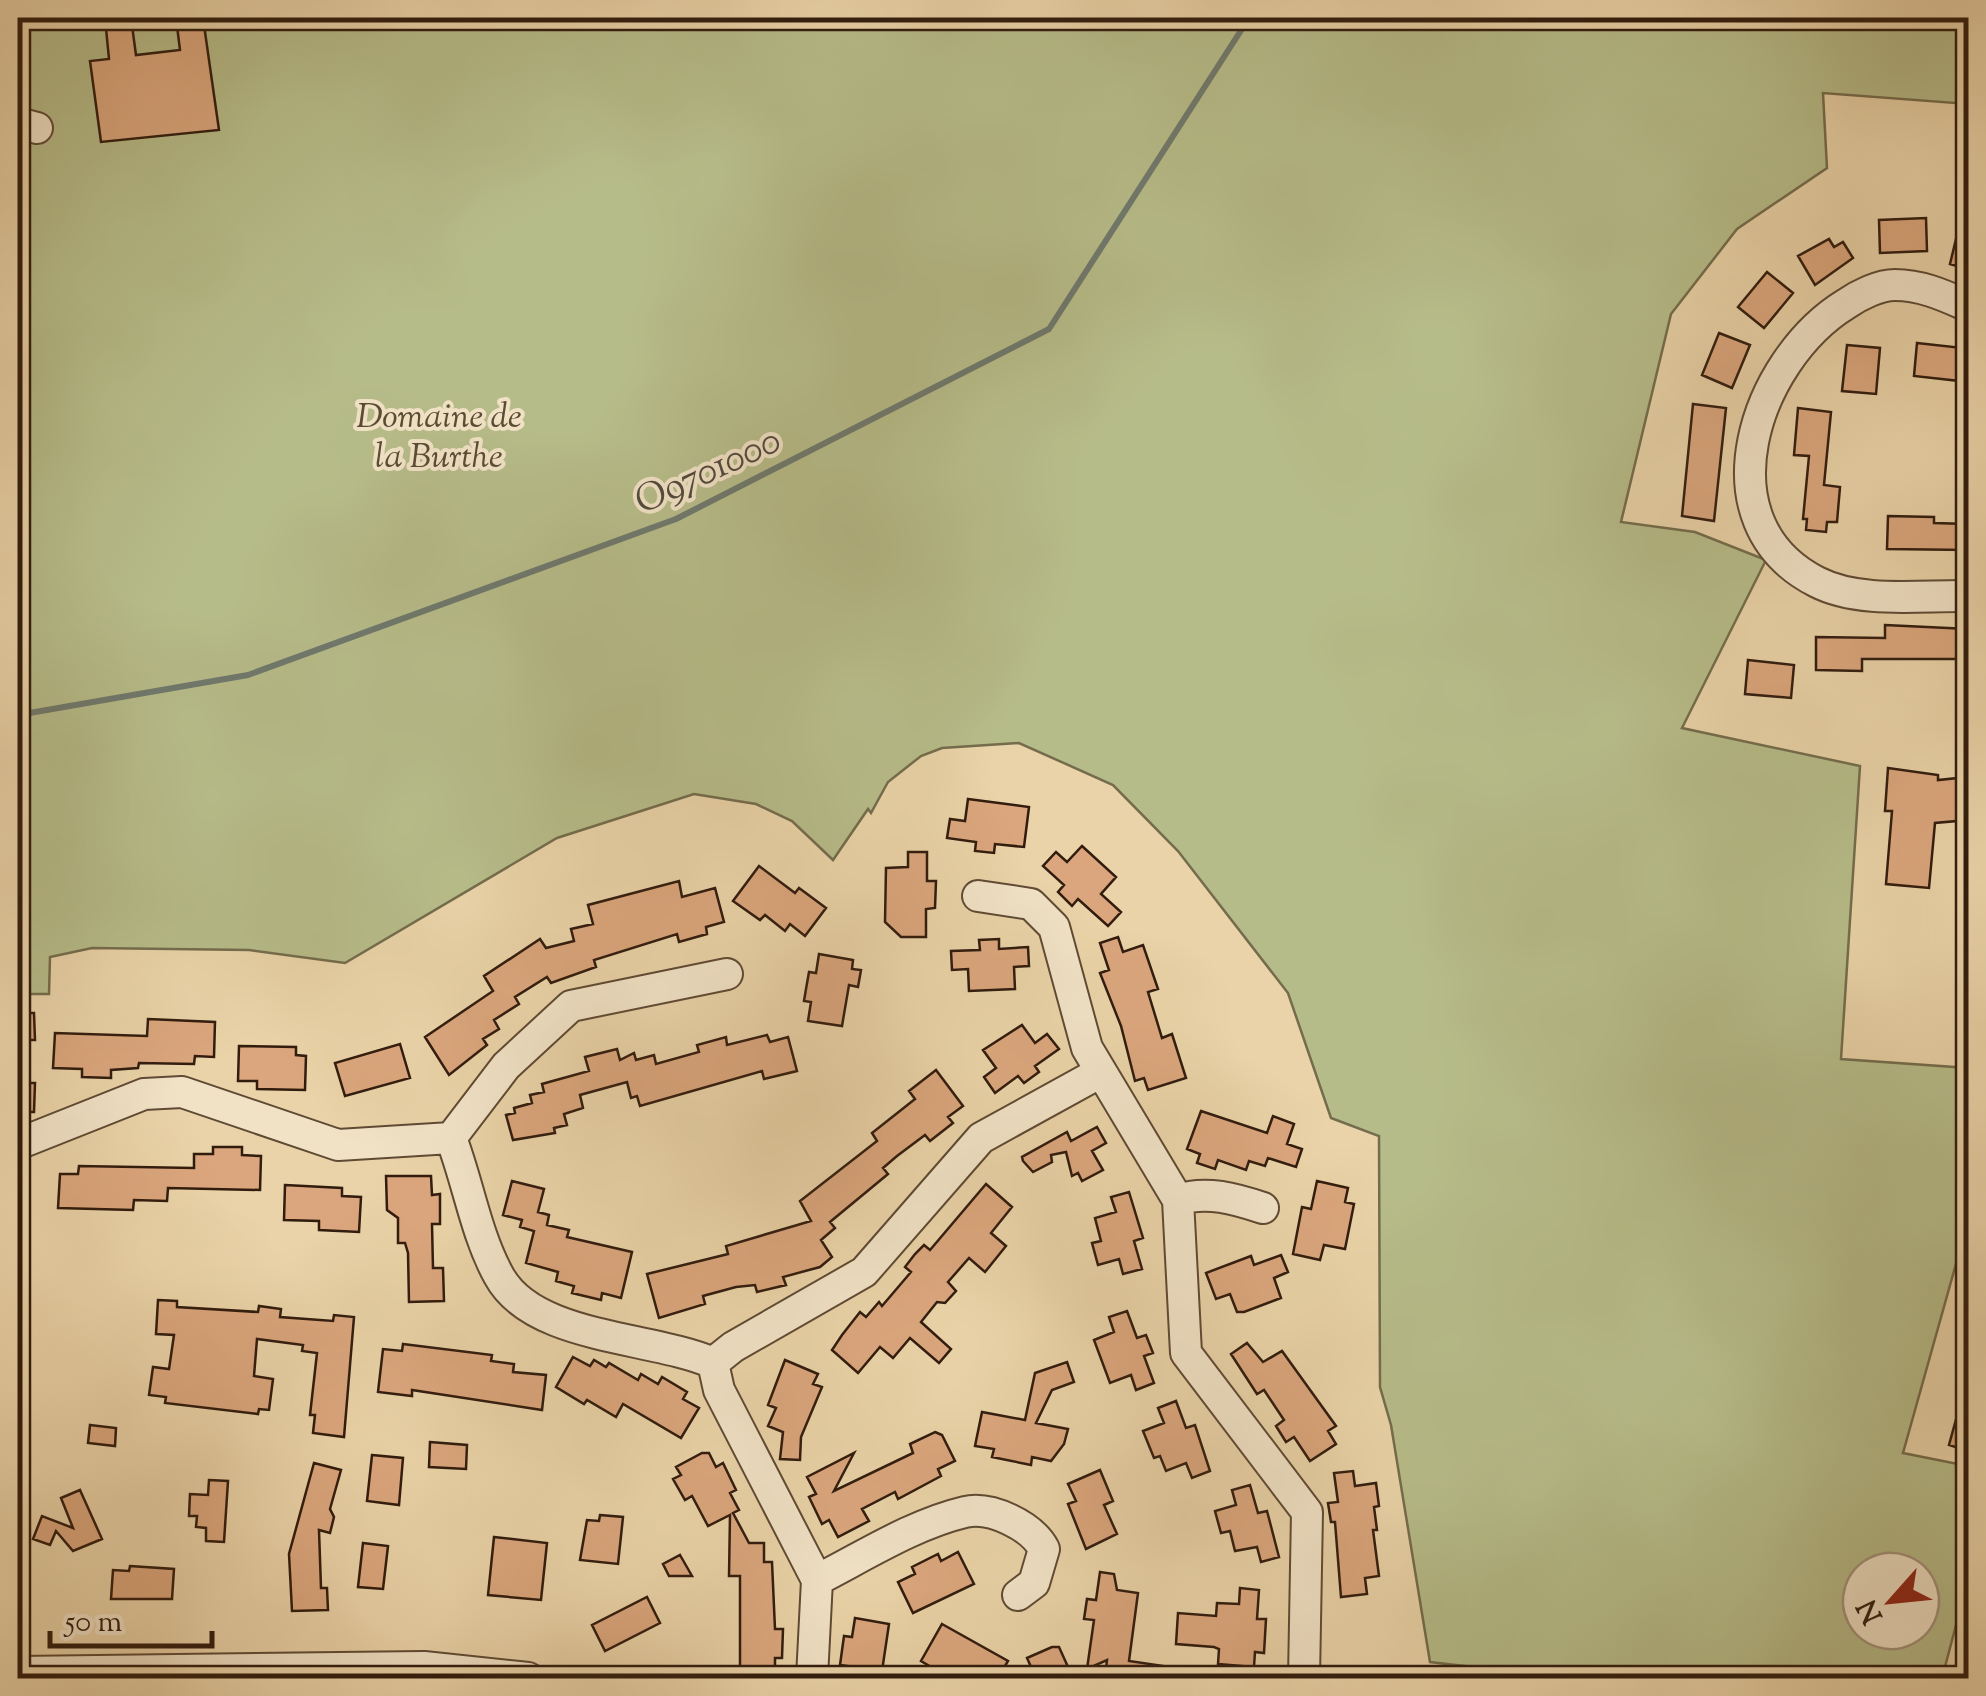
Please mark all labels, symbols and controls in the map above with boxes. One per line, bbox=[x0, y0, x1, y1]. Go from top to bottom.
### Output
park label: Domaine de la Burthe bbox=[356, 393, 522, 484]
water label: O9701000 bbox=[627, 415, 791, 530]
north arrow bbox=[1841, 1551, 1941, 1651]
scale bar bbox=[50, 1586, 212, 1648]
text: N bbox=[1849, 1592, 1894, 1630]
text: 50 m bbox=[63, 1602, 123, 1645]

